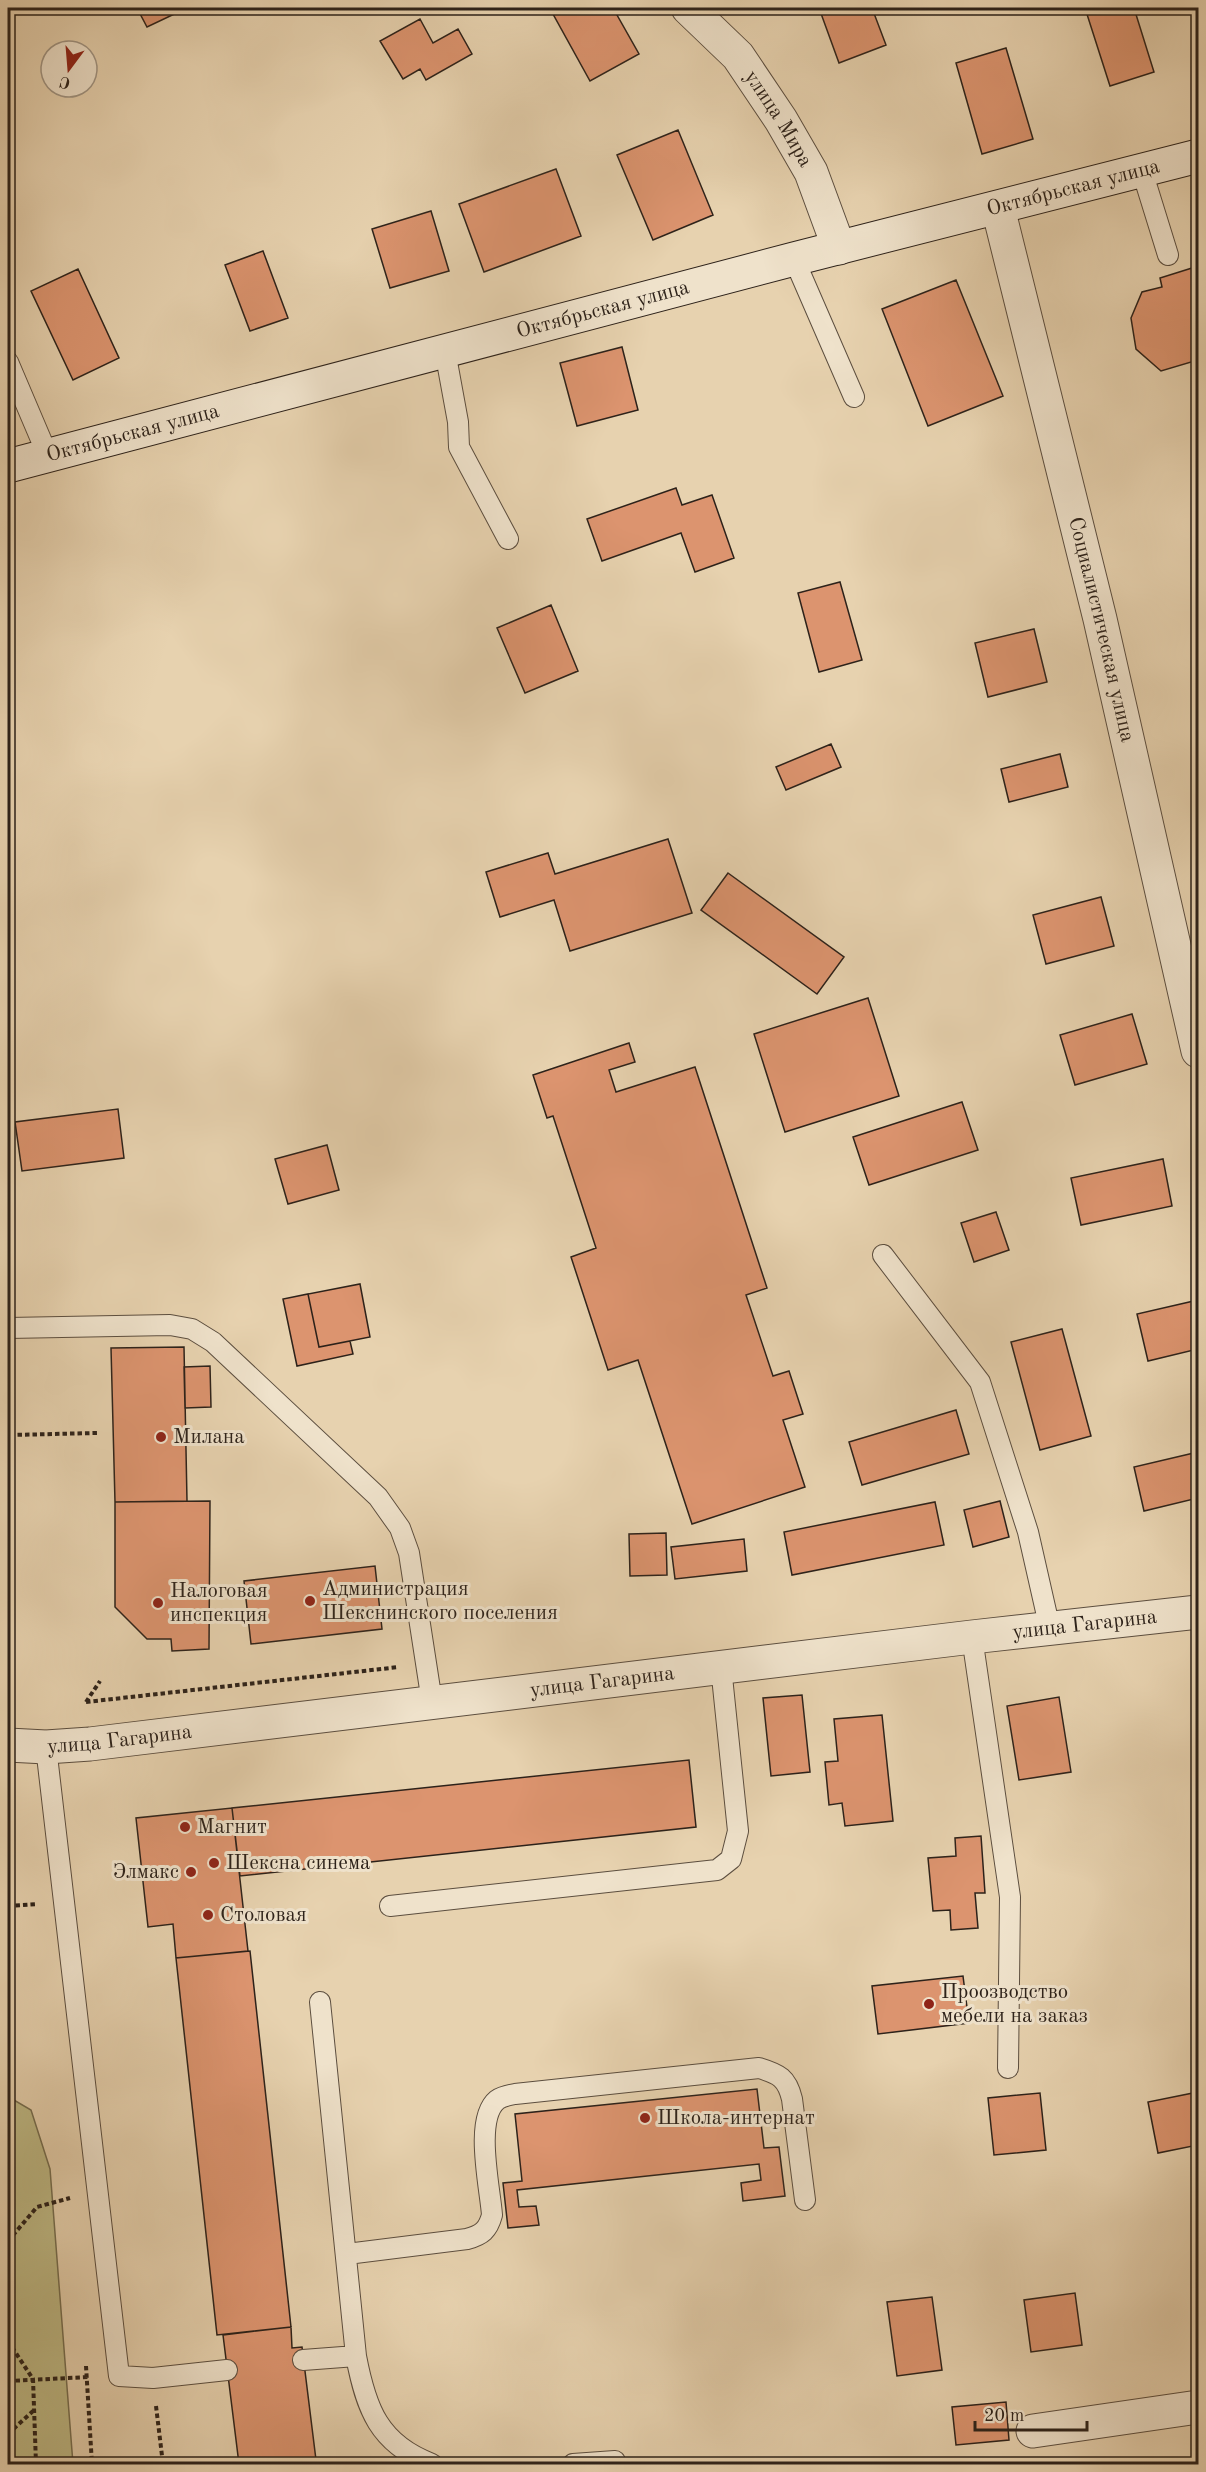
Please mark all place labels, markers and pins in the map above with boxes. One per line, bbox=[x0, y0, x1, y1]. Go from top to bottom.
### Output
place label: Милана bbox=[173, 1427, 245, 1448]
marker: Милана bbox=[154, 1430, 168, 1444]
place label: Администрация Шекснинского поселения bbox=[322, 1579, 558, 1624]
place label: Налоговая инспекция bbox=[170, 1581, 268, 1626]
marker: Администрация Шекснинского поселения bbox=[303, 1594, 317, 1608]
marker: Налоговая инспекция bbox=[151, 1596, 165, 1610]
place label: Магнит bbox=[197, 1817, 267, 1838]
marker: Магнит bbox=[178, 1820, 192, 1834]
place label: Шексна синема bbox=[226, 1853, 370, 1874]
marker: Шексна синема bbox=[207, 1856, 221, 1870]
place label: Элмакс bbox=[113, 1862, 179, 1883]
marker: Элмакс bbox=[184, 1865, 198, 1879]
place label: Столовая bbox=[220, 1905, 307, 1926]
marker: Столовая bbox=[201, 1908, 215, 1922]
place label: Проозводство мебели на заказ bbox=[941, 1982, 1088, 2027]
marker: Проозводство мебели на заказ bbox=[922, 1997, 936, 2011]
place label: Школа-интернат bbox=[657, 2108, 815, 2129]
marker: Школа-интернат bbox=[638, 2111, 652, 2125]

